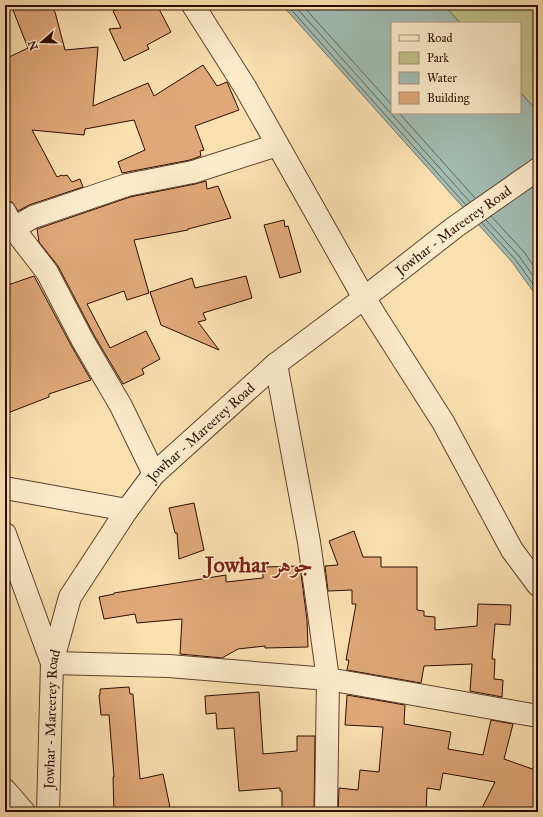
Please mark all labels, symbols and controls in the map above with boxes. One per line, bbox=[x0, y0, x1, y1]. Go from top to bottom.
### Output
north arrow bbox=[22, 22, 62, 62]
legend bbox=[391, 22, 521, 114]
text: Road bbox=[427, 31, 453, 45]
text: N bbox=[25, 38, 41, 52]
text: Park bbox=[427, 51, 449, 65]
text: Water bbox=[427, 71, 457, 85]
text: Building bbox=[427, 91, 470, 106]
street label: Jowhar - Mareerey Road bbox=[391, 182, 515, 281]
street label: Jowhar - Mareerey Road bbox=[142, 379, 258, 488]
district label: Jowhar جوهر bbox=[202, 551, 313, 579]
street label: Jowhar - Mareerey Road bbox=[41, 648, 64, 791]

